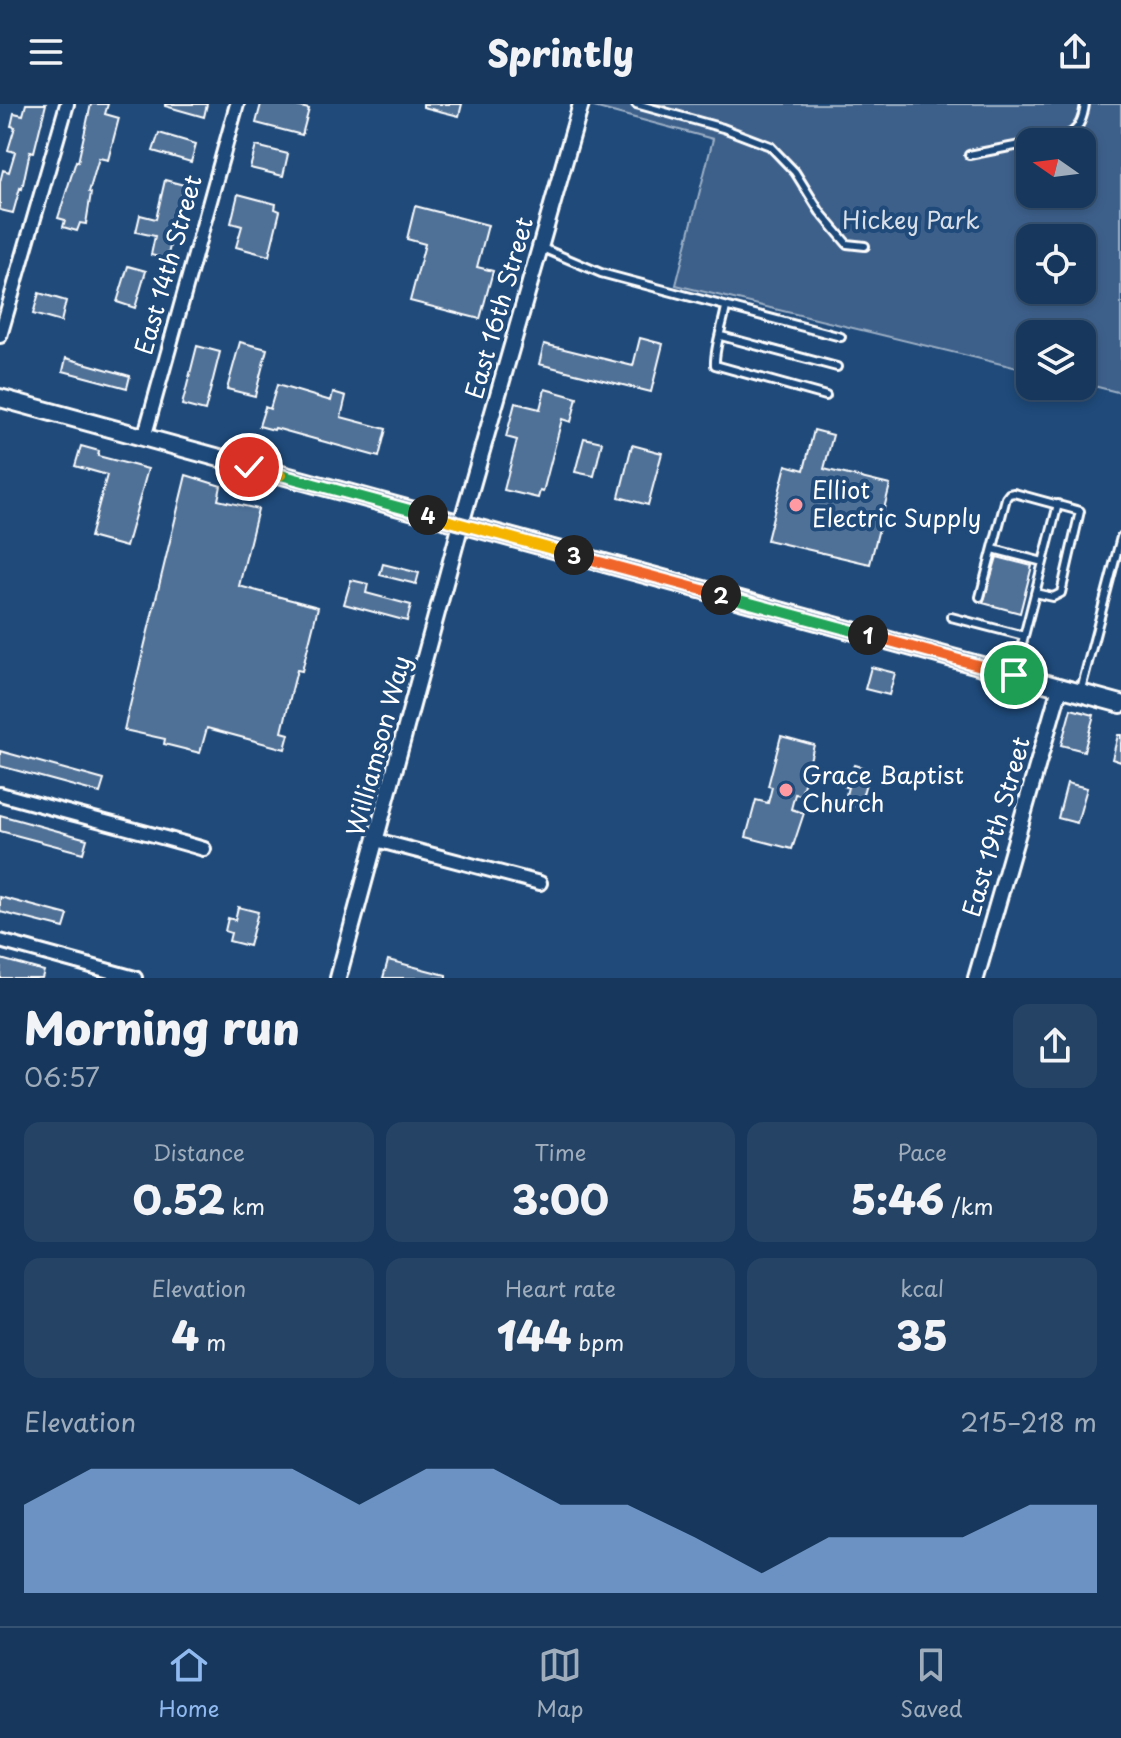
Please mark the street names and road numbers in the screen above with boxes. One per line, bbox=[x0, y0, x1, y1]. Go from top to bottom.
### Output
street label: East 14th Street bbox=[124, 170, 210, 358]
street label: East 16th Street bbox=[455, 212, 541, 403]
street label: Williamson Way bbox=[336, 651, 418, 840]
street label: East 19th Street bbox=[952, 732, 1038, 921]

